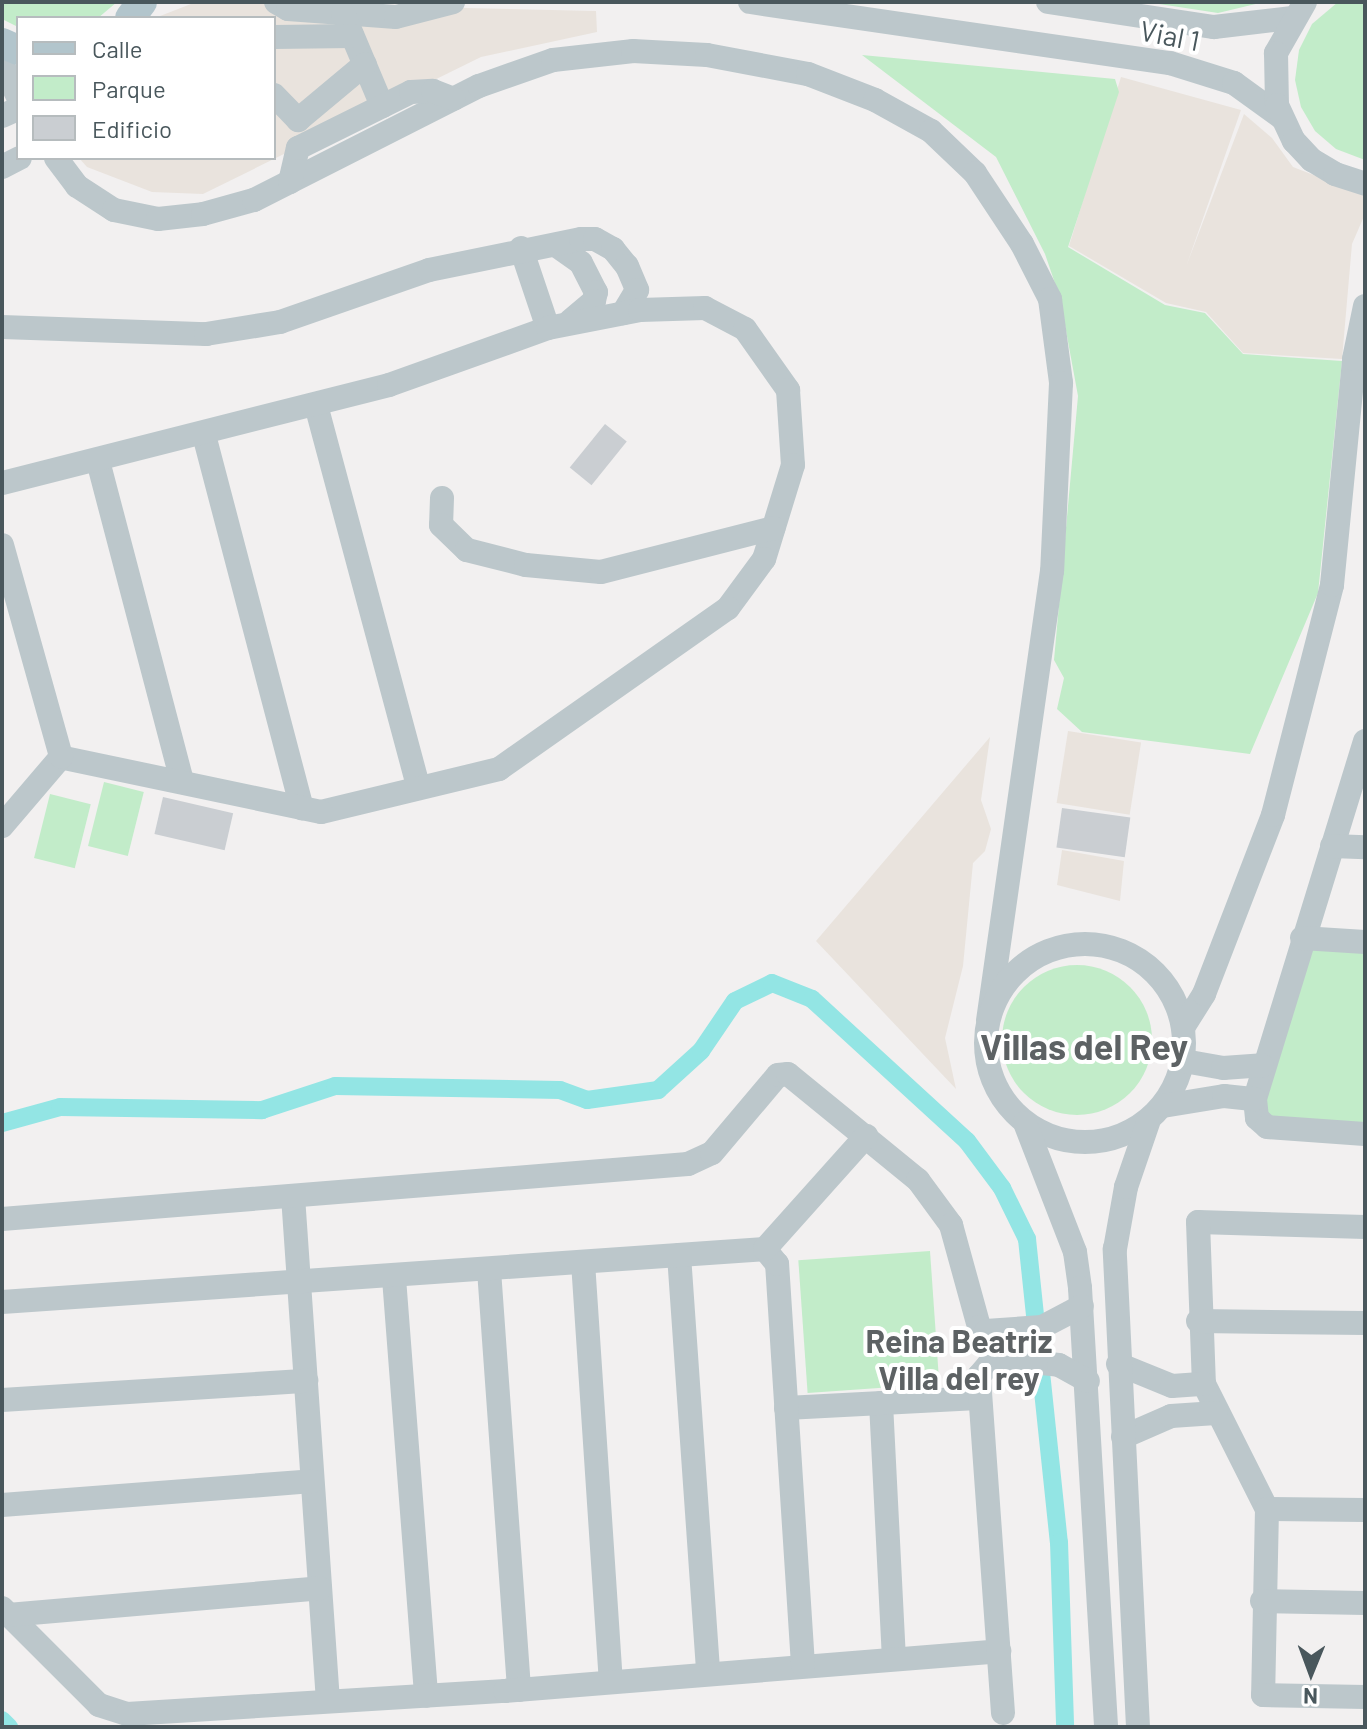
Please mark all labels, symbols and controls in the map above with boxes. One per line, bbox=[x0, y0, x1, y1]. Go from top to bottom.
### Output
street label: Vial 1 bbox=[1137, 13, 1203, 57]
legend bbox=[16, 16, 276, 160]
text: Calle bbox=[92, 34, 143, 63]
text: Parque bbox=[92, 74, 166, 103]
text: Edificio bbox=[92, 114, 172, 143]
district label: Villas del Rey bbox=[980, 1024, 1188, 1068]
district label: Reina Beatriz Villa del rey bbox=[866, 1322, 1052, 1397]
north arrow bbox=[1271, 1633, 1351, 1713]
text: N bbox=[1303, 1684, 1318, 1710]

